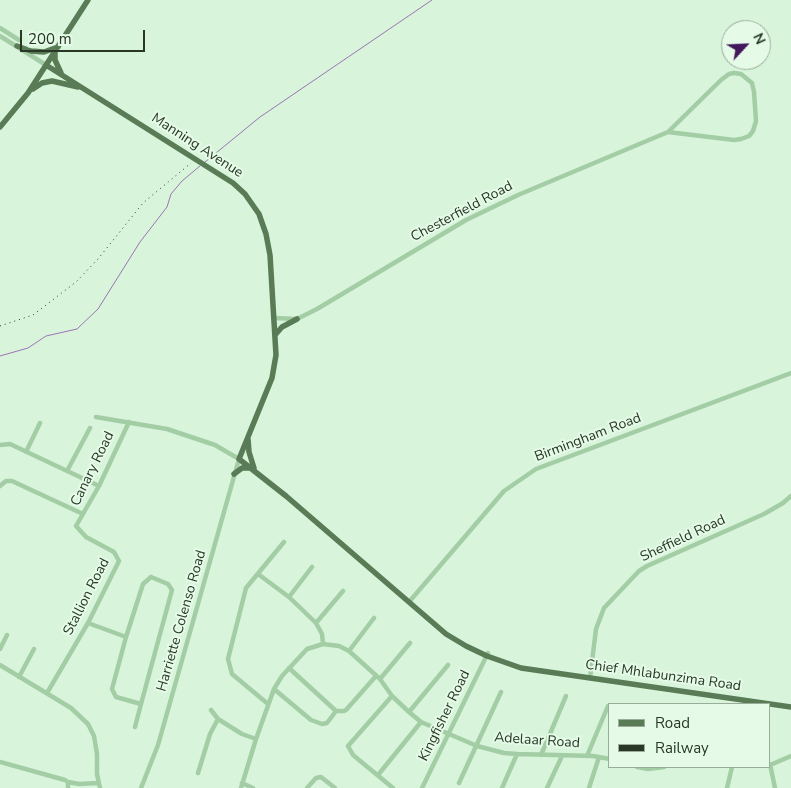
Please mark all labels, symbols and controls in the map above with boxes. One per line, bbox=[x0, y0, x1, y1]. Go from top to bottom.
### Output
scale bar bbox=[22, 20, 148, 52]
north arrow bbox=[721, 20, 771, 70]
text: 200 m bbox=[28, 29, 72, 49]
text: N bbox=[748, 30, 770, 48]
street label: Manning Avenue bbox=[148, 110, 246, 182]
street label: Chesterfield Road bbox=[408, 178, 516, 246]
street label: Birmingham Road bbox=[532, 410, 644, 466]
street label: Canary Road bbox=[68, 429, 118, 509]
street label: Sheffield Road bbox=[638, 512, 728, 566]
street label: Harriette Colenso Road bbox=[154, 548, 210, 694]
street label: Stallion Road bbox=[60, 556, 114, 638]
street label: Chief Mhlabunzima Road bbox=[584, 657, 742, 695]
street label: Kingfisher Road bbox=[416, 668, 474, 764]
legend bbox=[608, 703, 771, 768]
text: Road bbox=[655, 713, 690, 733]
street label: Adelaar Road bbox=[494, 730, 580, 752]
text: Railway bbox=[655, 738, 709, 758]

